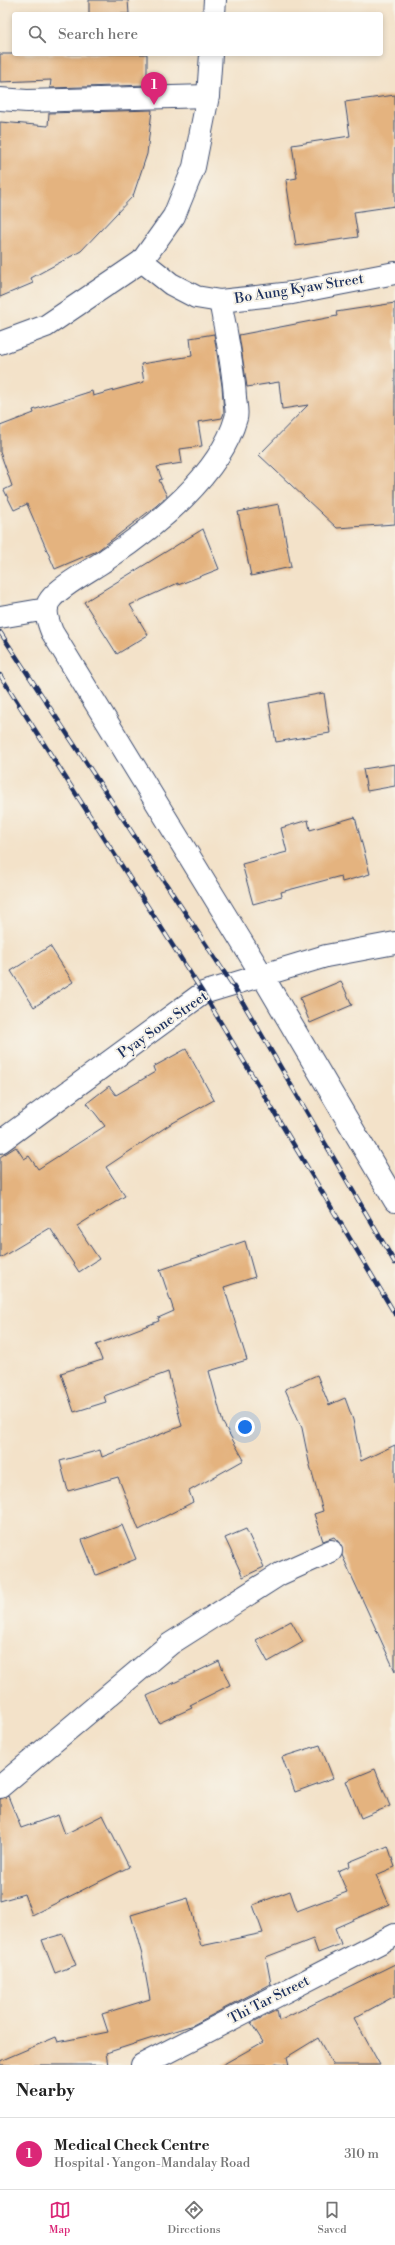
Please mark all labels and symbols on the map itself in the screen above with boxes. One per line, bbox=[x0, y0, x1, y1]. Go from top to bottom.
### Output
pin: 1 bbox=[141, 72, 167, 105]
street label: Bo Aung Kyaw Street bbox=[232, 270, 365, 308]
street label: Pyay Sone Street bbox=[115, 987, 211, 1063]
your location bbox=[235, 1417, 255, 1437]
street label: Thi Tar Street bbox=[225, 1972, 313, 2028]

